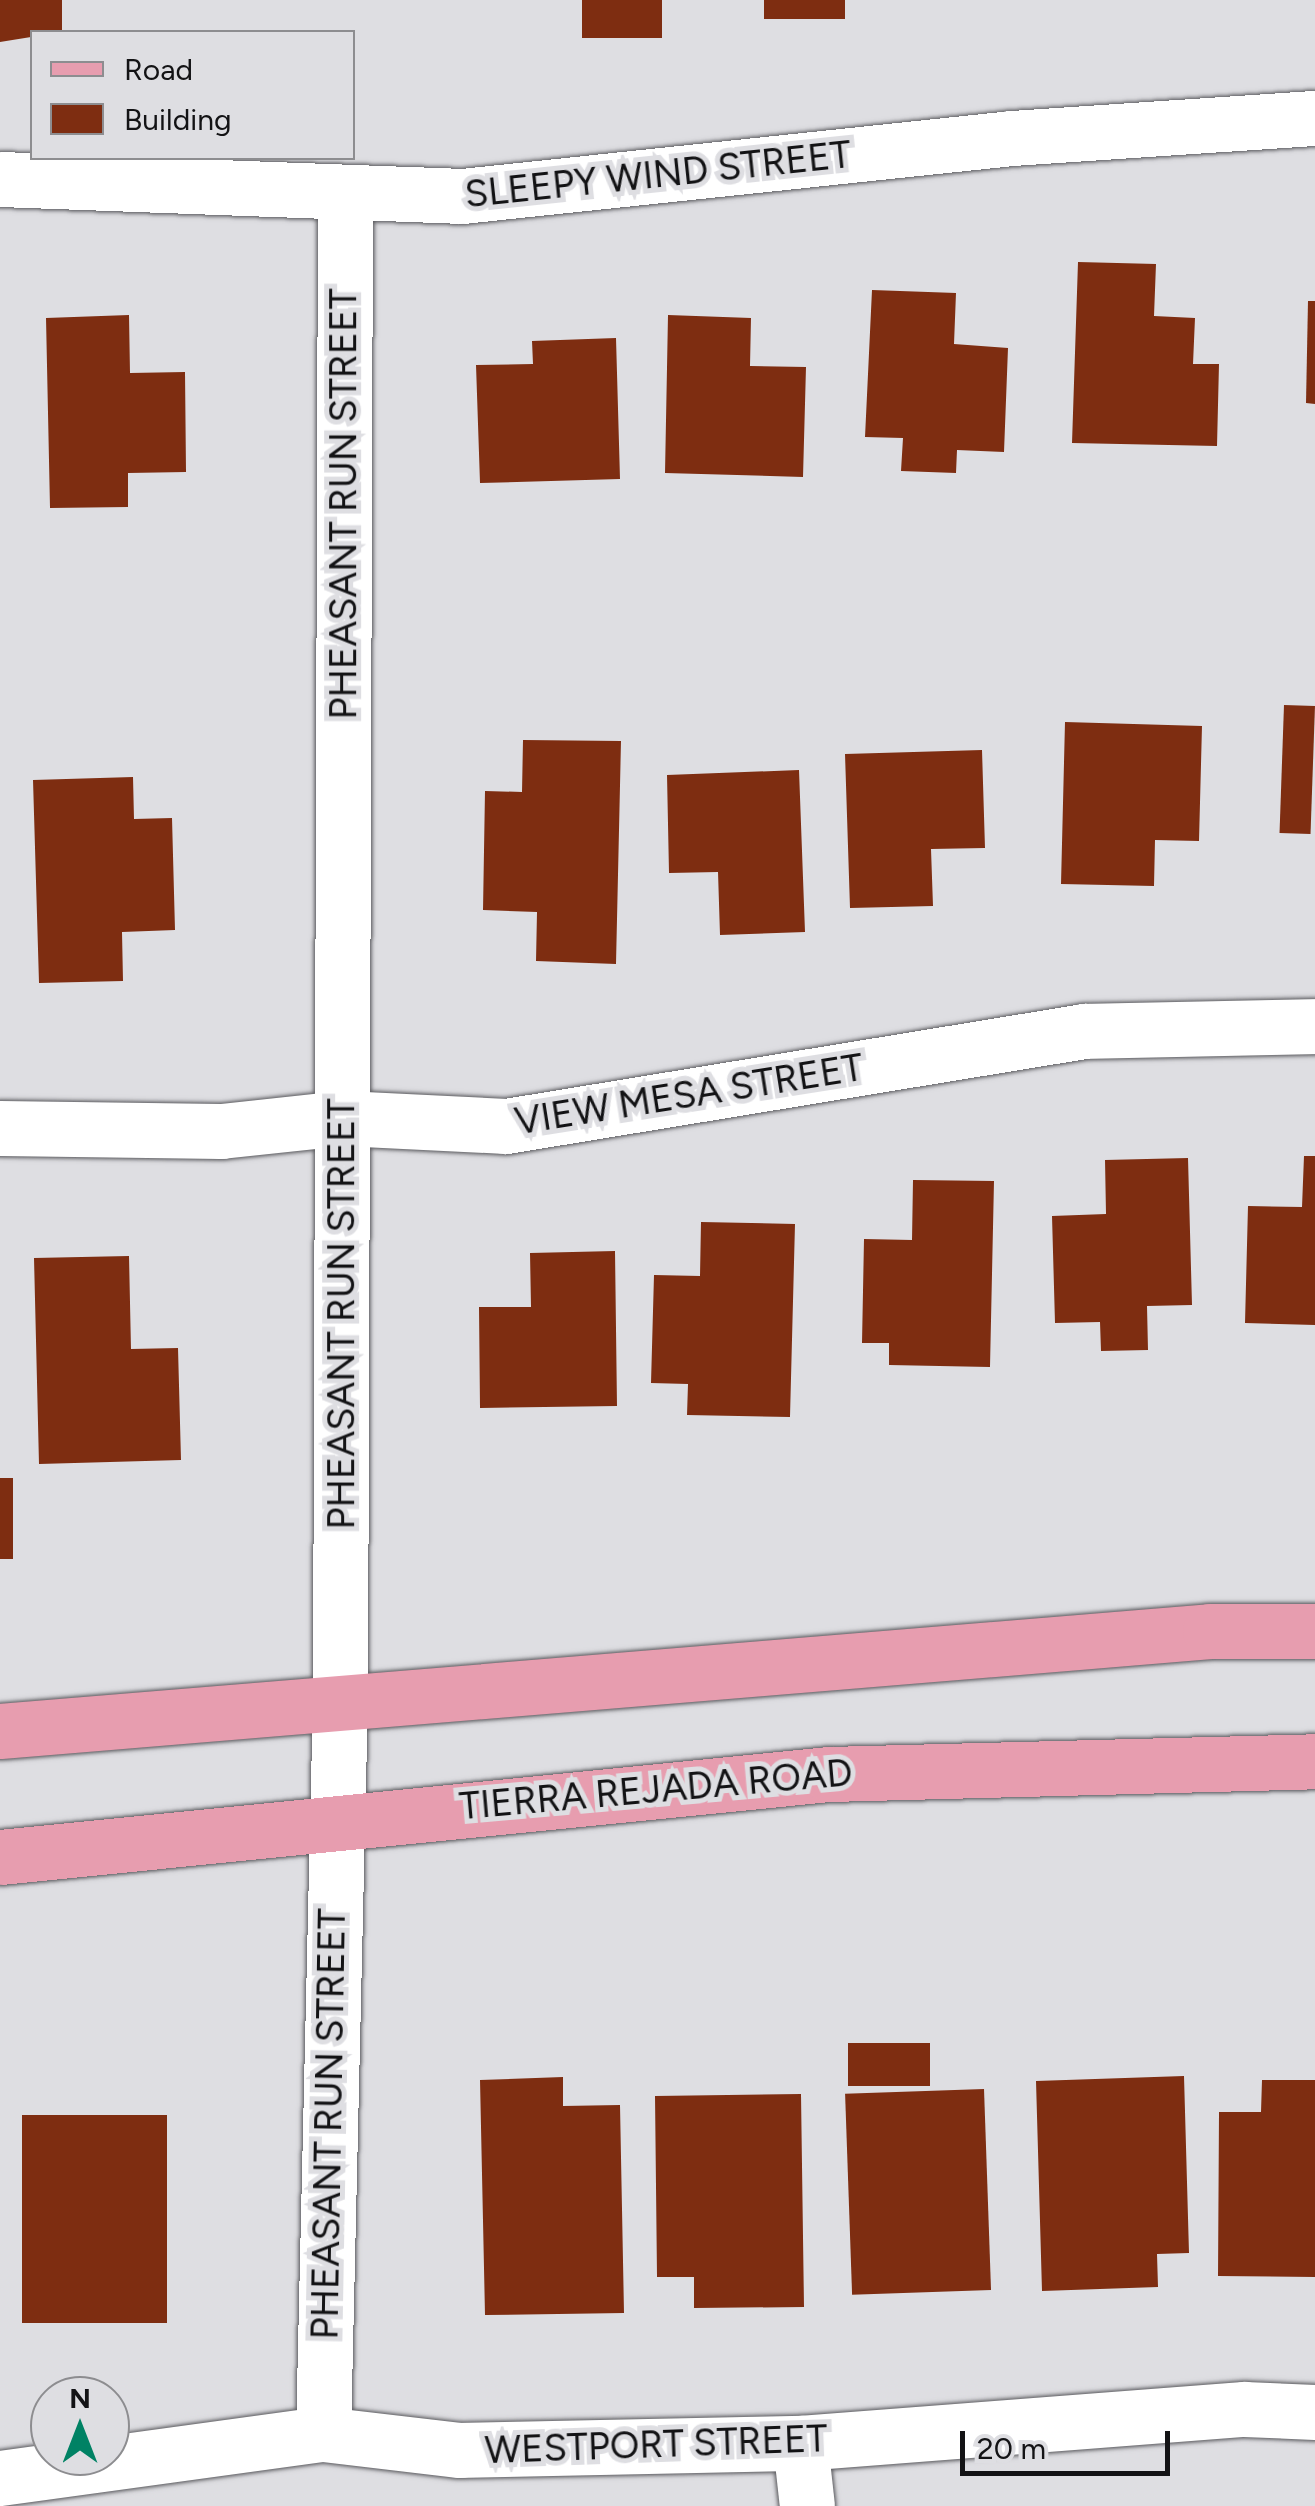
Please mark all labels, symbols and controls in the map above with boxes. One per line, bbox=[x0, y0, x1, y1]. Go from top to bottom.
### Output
legend bbox=[30, 30, 355, 160]
text: Road bbox=[124, 51, 193, 88]
text: Building bbox=[124, 101, 232, 138]
street label: SLEEPY WIND STREET bbox=[463, 132, 853, 218]
street label: PHEASANT RUN STREET bbox=[321, 288, 367, 720]
street label: VIEW MESA STREET bbox=[512, 1045, 866, 1145]
street label: PHEASANT RUN STREET bbox=[319, 1098, 365, 1530]
street label: TIERRA REJADA ROAD bbox=[458, 1750, 854, 1830]
street label: PHEASANT RUN STREET bbox=[302, 1908, 356, 2340]
north arrow bbox=[30, 2376, 130, 2476]
text: N bbox=[69, 2381, 91, 2415]
scale bar bbox=[965, 2411, 1175, 2473]
street label: WESTPORT STREET bbox=[484, 2416, 828, 2474]
text: 20 m bbox=[977, 2430, 1046, 2467]

